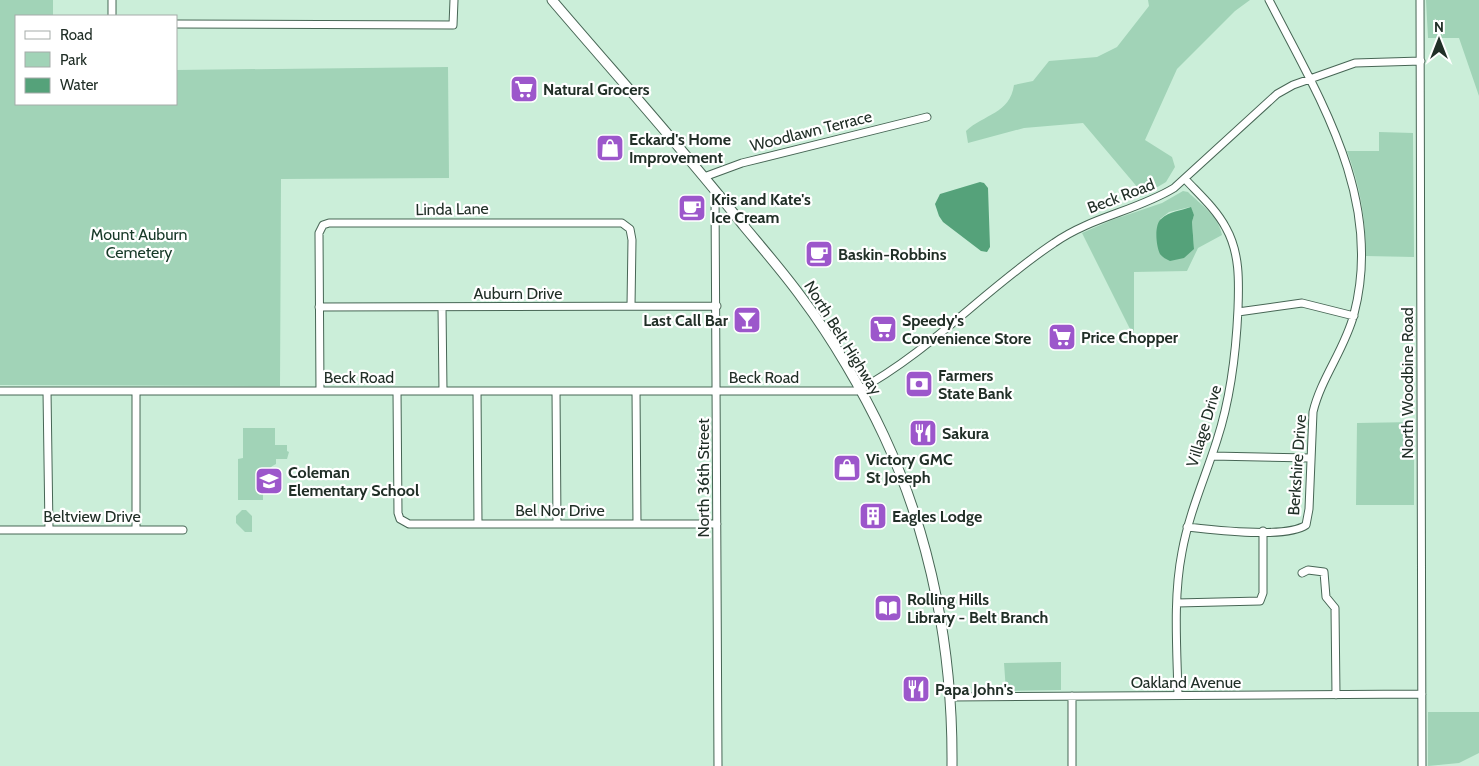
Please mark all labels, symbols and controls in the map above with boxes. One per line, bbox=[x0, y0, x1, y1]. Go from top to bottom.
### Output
legend bbox=[15, 15, 178, 105]
north arrow bbox=[1414, 15, 1464, 65]
text: N bbox=[1434, 18, 1444, 36]
text: Road bbox=[60, 26, 93, 44]
text: Park bbox=[60, 51, 87, 69]
supermarket icon: Natural Grocers bbox=[509, 74, 539, 104]
text: Water bbox=[60, 76, 98, 94]
place label: Natural Grocers bbox=[543, 80, 650, 99]
street label: Woodlawn Terrace bbox=[748, 107, 874, 155]
place label: Eckard's Home Improvement bbox=[629, 130, 731, 167]
shop icon: Eckard's Home Improvement bbox=[595, 133, 625, 163]
street label: Beck Road bbox=[1085, 175, 1157, 217]
place label: Kris and Kate's Ice Cream bbox=[711, 190, 811, 227]
cafe icon: Kris and Kate's Ice Cream bbox=[677, 193, 707, 223]
street label: Linda Lane bbox=[415, 199, 489, 219]
park label: Mount Auburn Cemetery bbox=[90, 225, 188, 262]
cafe icon: Baskin-Robbins bbox=[804, 239, 834, 269]
place label: Baskin-Robbins bbox=[838, 245, 947, 264]
street label: North Belt Highway bbox=[800, 277, 886, 399]
street label: Auburn Drive bbox=[474, 284, 562, 303]
bar icon: Last Call Bar bbox=[732, 305, 762, 335]
street label: North Woodbine Road bbox=[1398, 307, 1417, 459]
place label: Last Call Bar bbox=[643, 311, 729, 330]
place label: Speedy's Convenience Store bbox=[902, 311, 1031, 348]
supermarket icon: Speedy's Convenience Store bbox=[868, 314, 898, 344]
supermarket icon: Price Chopper bbox=[1047, 322, 1077, 352]
place label: Price Chopper bbox=[1081, 328, 1179, 347]
place label: Farmers State Bank bbox=[938, 366, 1013, 403]
street label: Beck Road bbox=[324, 368, 394, 387]
street label: Beck Road bbox=[729, 368, 799, 387]
bank icon: Farmers State Bank bbox=[904, 369, 934, 399]
street label: Village Drive bbox=[1183, 383, 1225, 469]
street label: Berkshire Drive bbox=[1284, 414, 1310, 516]
street label: North 36th Street bbox=[694, 418, 713, 538]
restaurant icon: Sakura bbox=[908, 418, 938, 448]
place label: Sakura bbox=[942, 424, 989, 443]
place label: Victory GMC St Joseph bbox=[866, 450, 953, 487]
shop icon: Victory GMC St Joseph bbox=[832, 453, 862, 483]
place label: Coleman Elementary School bbox=[288, 463, 419, 500]
school or university icon: Coleman Elementary School bbox=[254, 466, 284, 496]
street label: Bel Nor Drive bbox=[515, 501, 605, 520]
building icon: Eagles Lodge bbox=[858, 501, 888, 531]
street label: Beltview Drive bbox=[43, 507, 141, 526]
place label: Eagles Lodge bbox=[892, 507, 982, 526]
place label: Rolling Hills Library - Belt Branch bbox=[907, 590, 1048, 627]
library icon: Rolling Hills Library - Belt Branch bbox=[873, 593, 903, 623]
street label: Oakland Avenue bbox=[1131, 673, 1241, 692]
restaurant icon: Papa John's bbox=[901, 674, 931, 704]
place label: Papa John's bbox=[935, 680, 1014, 699]

